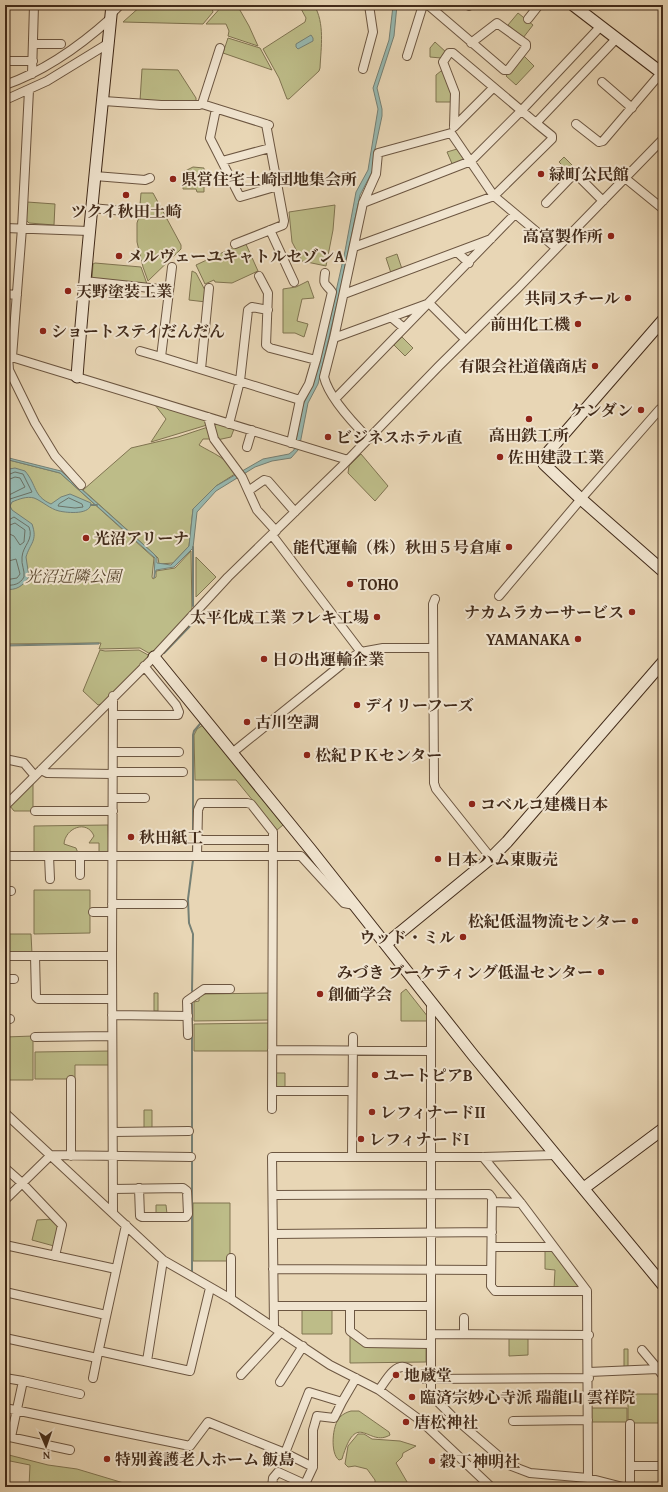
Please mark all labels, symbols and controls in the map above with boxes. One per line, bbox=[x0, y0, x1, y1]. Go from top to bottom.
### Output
place label: 緑町公民館 bbox=[549, 162, 629, 186]
place label: 県営住宅土崎団地集会所 bbox=[181, 167, 357, 191]
marker: 緑町公民館 bbox=[536, 169, 546, 179]
marker: 県営住宅土崎団地集会所 bbox=[168, 174, 178, 184]
marker: ツクイ秋田土崎 bbox=[121, 190, 131, 200]
place label: ツクイ秋田土崎 bbox=[70, 199, 183, 223]
place label: 高富製作所 bbox=[523, 224, 603, 248]
marker: 高富製作所 bbox=[606, 231, 616, 241]
place label: メルヴェーユキャトルセゾンA bbox=[127, 244, 345, 268]
marker: メルヴェーユキャトルセゾンA bbox=[114, 251, 124, 261]
place label: 天野塗装工業 bbox=[76, 279, 172, 303]
marker: 天野塗装工業 bbox=[63, 286, 73, 296]
place label: 共同スチール bbox=[525, 286, 620, 310]
marker: 共同スチール bbox=[623, 293, 633, 303]
place label: 前田化工機 bbox=[490, 312, 570, 336]
place label: ショートステイだんだん bbox=[51, 319, 225, 343]
marker: 前田化工機 bbox=[573, 319, 583, 329]
marker: ショートステイだんだん bbox=[38, 326, 48, 336]
place label: 有限会社道儀商店 bbox=[459, 354, 587, 378]
marker: 有限会社道儀商店 bbox=[590, 361, 600, 371]
place label: ケンダン bbox=[570, 398, 633, 422]
marker: ケンダン bbox=[636, 405, 646, 415]
marker: 高田鉄工所 bbox=[524, 414, 534, 424]
place label: 高田鉄工所 bbox=[489, 423, 569, 447]
place label: ビジネスホテル直 bbox=[336, 425, 463, 449]
marker: ビジネスホテル直 bbox=[323, 432, 333, 442]
place label: 佐田建設工業 bbox=[508, 445, 604, 469]
marker: 佐田建設工業 bbox=[495, 452, 505, 462]
place label: 光沼アリーナ bbox=[94, 526, 189, 550]
marker: 光沼アリーナ bbox=[81, 533, 91, 543]
place label: 能代運輸（株）秋田５号倉庫 bbox=[293, 535, 501, 559]
marker: 能代運輸（株）秋田５号倉庫 bbox=[504, 542, 514, 552]
park label: 光沼近隣公園 bbox=[25, 564, 124, 588]
place label: TOHO bbox=[358, 572, 399, 596]
marker: TOHO bbox=[345, 579, 355, 589]
place label: ナカムラカーサービス bbox=[464, 600, 624, 624]
place label: 太平化成工業 フレキ工場 bbox=[190, 605, 369, 629]
marker: ナカムラカーサービス bbox=[627, 607, 637, 617]
marker: 太平化成工業 フレキ工場 bbox=[372, 612, 382, 622]
place label: YAMANAKA bbox=[486, 627, 571, 651]
marker: YAMANAKA bbox=[573, 634, 583, 644]
place label: 日の出運輸企業 bbox=[272, 647, 384, 671]
marker: 日の出運輸企業 bbox=[259, 654, 269, 664]
place label: デイリーフーズ bbox=[365, 693, 474, 717]
marker: デイリーフーズ bbox=[352, 700, 362, 710]
place label: 古川空調 bbox=[255, 710, 319, 734]
marker: 古川空調 bbox=[242, 717, 252, 727]
place label: 松紀ＰＫセンター bbox=[315, 743, 442, 767]
marker: 松紀ＰＫセンター bbox=[302, 750, 312, 760]
place label: コベルコ建機日本 bbox=[480, 792, 608, 816]
marker: コベルコ建機日本 bbox=[467, 799, 477, 809]
place label: 秋田紙工 bbox=[139, 825, 203, 849]
marker: 秋田紙工 bbox=[126, 832, 136, 842]
place label: 日本ハム東販売 bbox=[446, 847, 558, 871]
marker: 日本ハム東販売 bbox=[433, 854, 443, 864]
place label: 松紀低温物流センター bbox=[468, 909, 627, 933]
marker: 松紀低温物流センター bbox=[630, 916, 640, 926]
place label: ウッド・ミル bbox=[359, 925, 455, 949]
marker: ウッド・ミル bbox=[458, 932, 468, 942]
place label: みづき ブーケティング低温センター bbox=[337, 960, 593, 984]
marker: みづき ブーケティング低温センター bbox=[596, 967, 606, 977]
place label: 創価学会 bbox=[328, 982, 392, 1006]
marker: 創価学会 bbox=[315, 989, 325, 999]
place label: ユートピアB bbox=[383, 1063, 473, 1087]
marker: ユートピアB bbox=[370, 1070, 380, 1080]
place label: レフィナードⅡ bbox=[380, 1100, 486, 1124]
marker: レフィナードⅡ bbox=[367, 1107, 377, 1117]
place label: レフィナードⅠ bbox=[369, 1127, 469, 1151]
marker: レフィナードⅠ bbox=[356, 1134, 366, 1144]
place label: 地蔵堂 bbox=[404, 1363, 452, 1387]
marker: 地蔵堂 bbox=[391, 1370, 401, 1380]
place label: 臨済宗妙心寺派 瑞龍山 雲祥院 bbox=[420, 1385, 635, 1409]
marker: 臨済宗妙心寺派 瑞龍山 雲祥院 bbox=[407, 1392, 417, 1402]
place label: 唐松神社 bbox=[414, 1410, 478, 1434]
marker: 唐松神社 bbox=[401, 1417, 411, 1427]
north arrow bbox=[26, 1426, 66, 1466]
place label: 特別養護老人ホーム 飯島 bbox=[115, 1447, 295, 1471]
text: N bbox=[42, 1448, 50, 1464]
place label: 穀丁神明社 bbox=[440, 1449, 520, 1473]
marker: 特別養護老人ホーム 飯島 bbox=[102, 1454, 112, 1464]
marker: 穀丁神明社 bbox=[427, 1456, 437, 1466]

